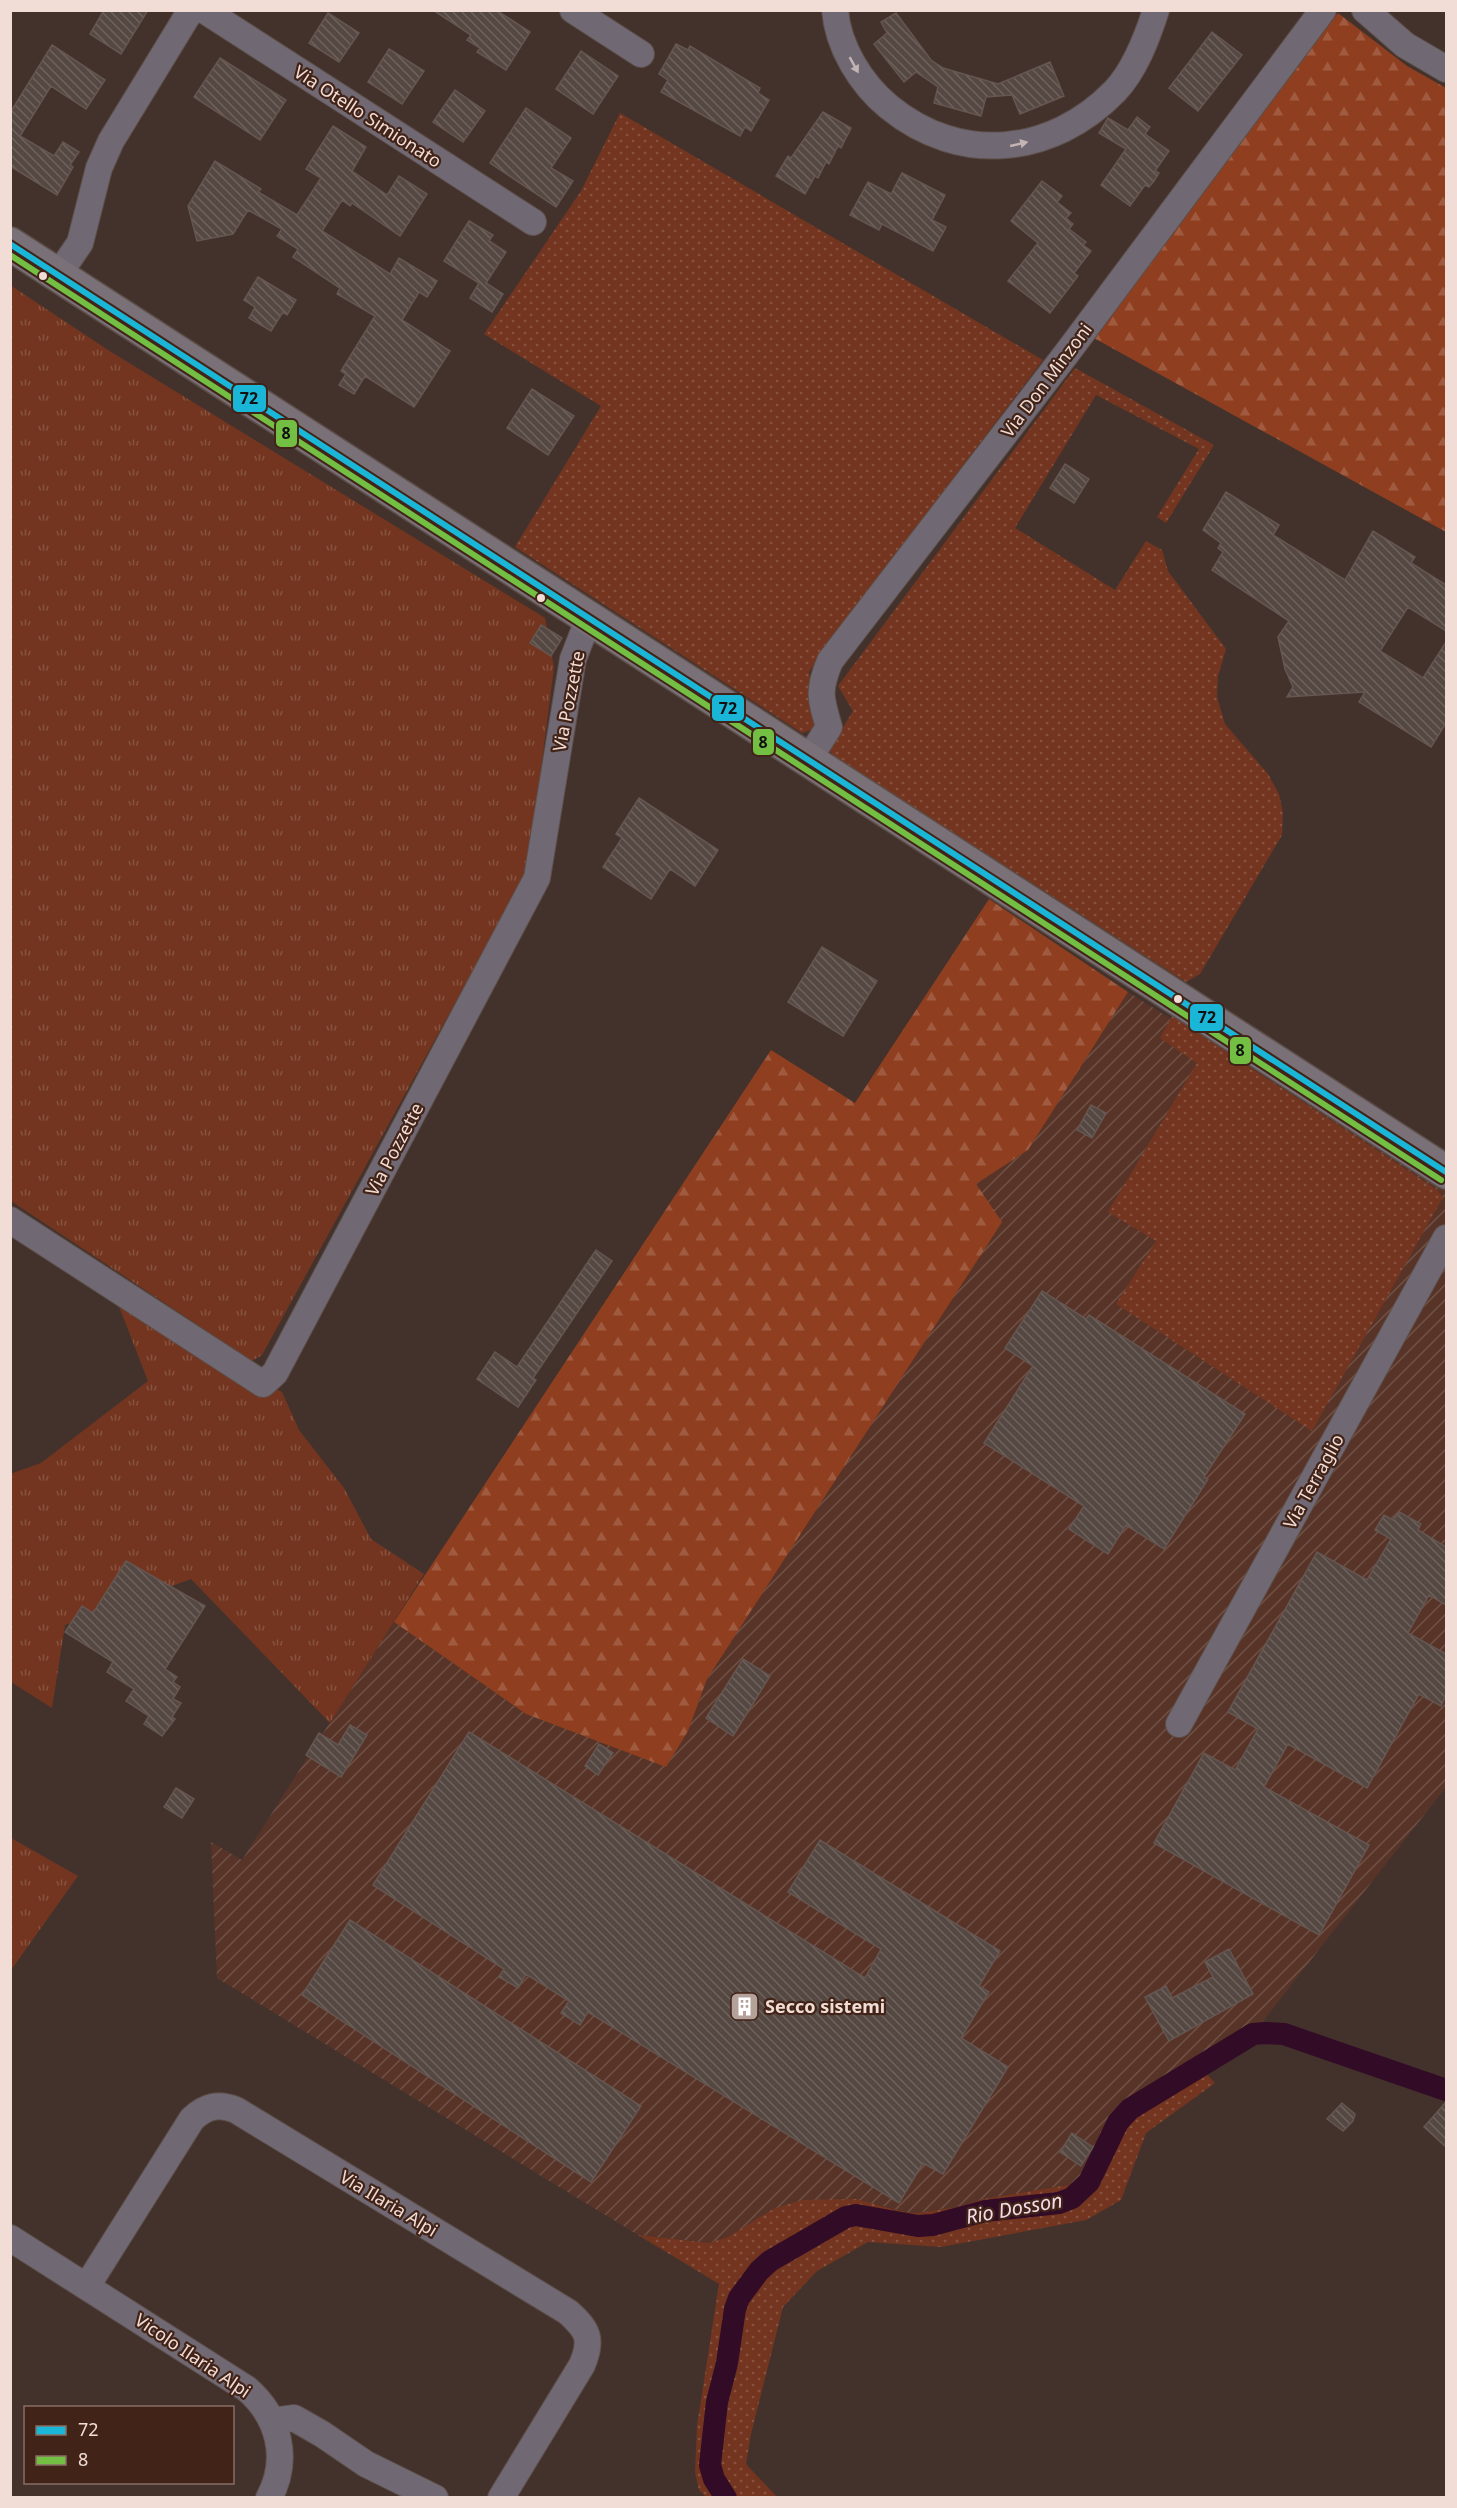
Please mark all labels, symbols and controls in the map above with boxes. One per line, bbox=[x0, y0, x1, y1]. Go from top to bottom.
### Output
one-way arrow bbox=[849, 57, 859, 74]
street label: Via Otello Simionato bbox=[290, 59, 446, 173]
one-way arrow bbox=[1010, 138, 1029, 148]
unlabelled marker bbox=[37, 270, 49, 282]
street label: Via Don Minzoni bbox=[995, 318, 1097, 442]
line badge: 72 bbox=[232, 384, 267, 413]
text: 72 bbox=[240, 387, 258, 409]
line badge: 8 bbox=[275, 419, 298, 448]
text: 8 bbox=[281, 422, 291, 444]
unlabelled marker bbox=[535, 592, 547, 604]
street label: Via Pozzette bbox=[546, 649, 590, 753]
line badge: 72 bbox=[711, 694, 745, 722]
text: 72 bbox=[719, 697, 737, 719]
line badge: 8 bbox=[752, 728, 775, 756]
text: 8 bbox=[758, 731, 768, 753]
unlabelled marker bbox=[1172, 993, 1184, 1005]
line badge: 72 bbox=[1189, 1003, 1224, 1032]
text: 72 bbox=[1198, 1006, 1216, 1028]
line badge: 8 bbox=[1229, 1036, 1252, 1065]
text: 8 bbox=[1235, 1039, 1245, 1061]
street label: Via Pozzette bbox=[359, 1098, 429, 1200]
street label: Via Terraglio bbox=[1277, 1429, 1349, 1533]
building icon: Secco sistemi bbox=[728, 1990, 760, 2022]
place label: Secco sistemi bbox=[765, 1994, 885, 2018]
street label: Via Ilaria Alpi bbox=[336, 2164, 442, 2242]
water label: Rio Dosson bbox=[963, 2186, 1065, 2230]
street label: Vicolo Ilaria Alpi bbox=[130, 2307, 256, 2403]
legend bbox=[24, 2406, 234, 2484]
text: 72 bbox=[78, 2417, 99, 2441]
text: 8 bbox=[78, 2447, 88, 2471]

